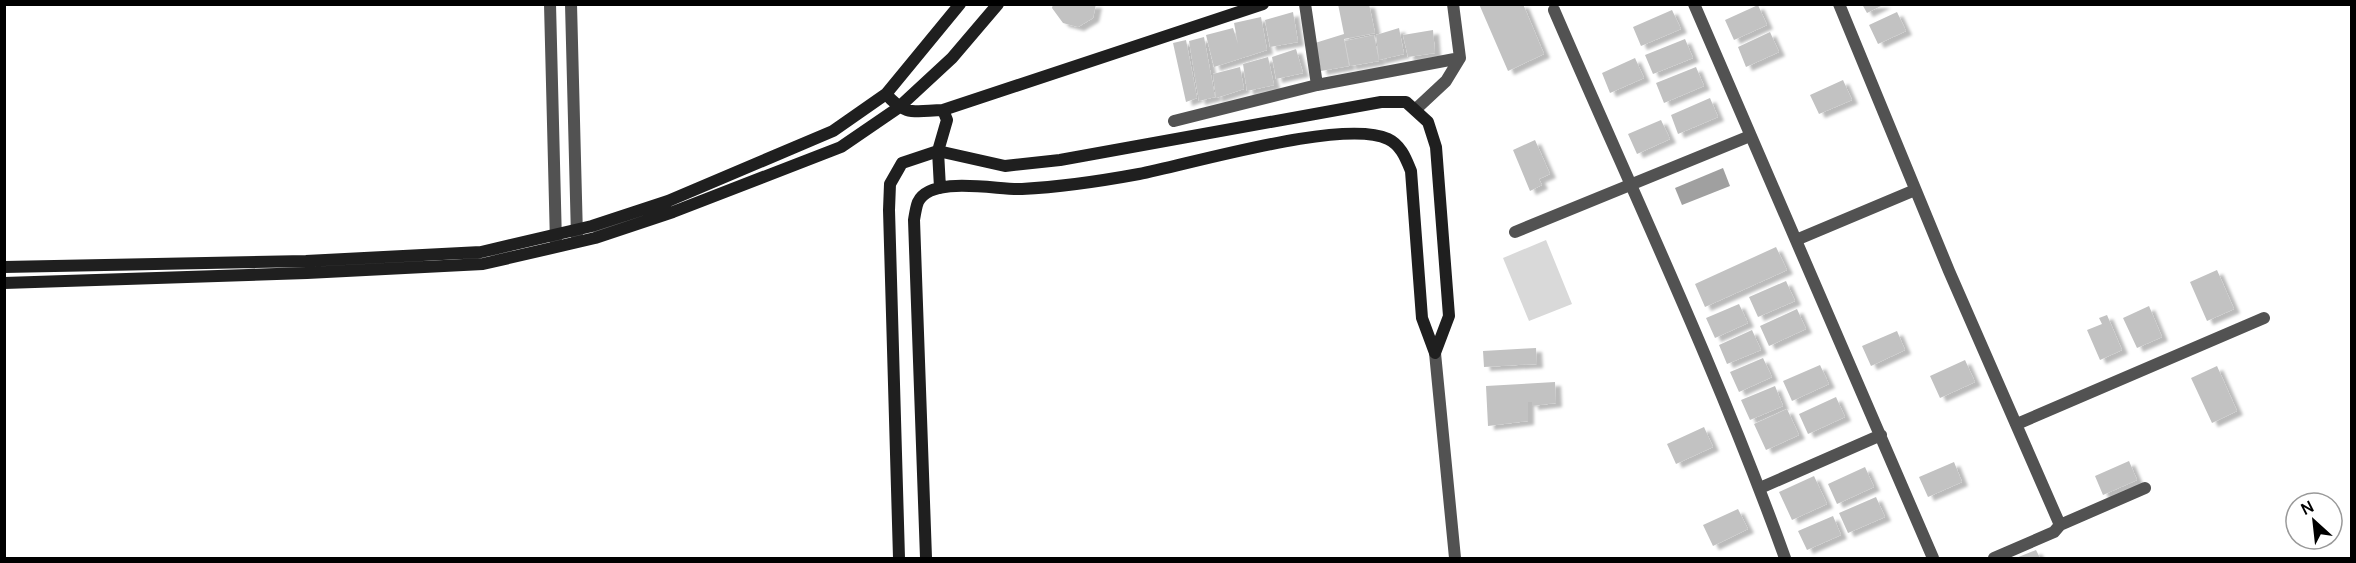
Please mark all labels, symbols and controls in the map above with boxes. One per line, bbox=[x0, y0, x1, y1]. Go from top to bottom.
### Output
north arrow bbox=[2284, 491, 2344, 551]
text: N bbox=[2297, 495, 2317, 520]

